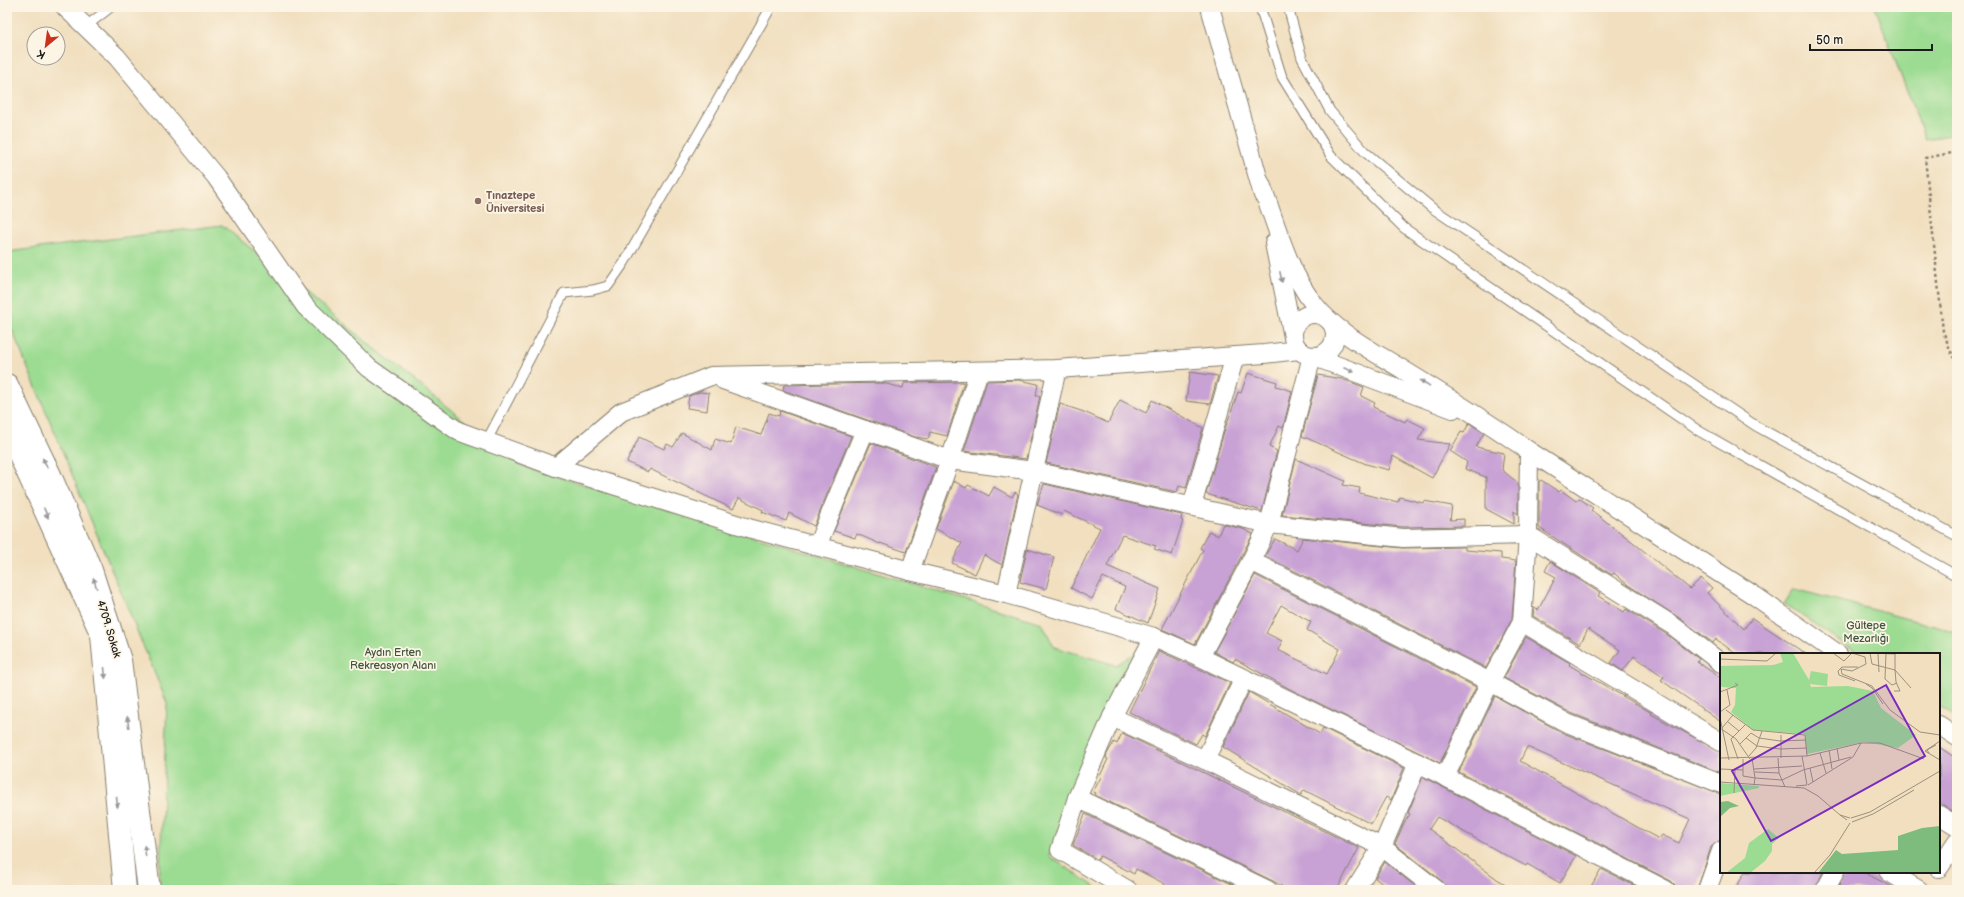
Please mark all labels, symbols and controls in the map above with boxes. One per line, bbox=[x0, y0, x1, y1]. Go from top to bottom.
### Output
north arrow bbox=[26, 26, 66, 66]
scale bar bbox=[1810, 26, 1932, 52]
text: 50 m bbox=[1816, 33, 1843, 48]
text: K bbox=[35, 47, 48, 62]
place label: Tınaztepe Üniversitesi bbox=[486, 189, 545, 215]
marker: Tınaztepe Üniversitesi bbox=[473, 196, 483, 206]
one-way arrow bbox=[1278, 271, 1284, 283]
one-way arrow bbox=[1343, 368, 1355, 374]
one-way arrow bbox=[1420, 379, 1430, 387]
one-way arrow bbox=[42, 457, 48, 469]
one-way arrow bbox=[43, 507, 49, 519]
one-way arrow bbox=[92, 576, 98, 588]
street label: 4709. Sokak bbox=[94, 599, 124, 660]
park label: Gültepe Mezarlığı bbox=[1843, 619, 1889, 645]
park label: Aydın Erten Rekreasyon Alanı bbox=[350, 646, 436, 672]
inset map bbox=[1720, 653, 1940, 873]
one-way arrow bbox=[102, 667, 109, 679]
one-way arrow bbox=[125, 716, 131, 728]
one-way arrow bbox=[114, 796, 121, 808]
one-way arrow bbox=[142, 845, 148, 857]

